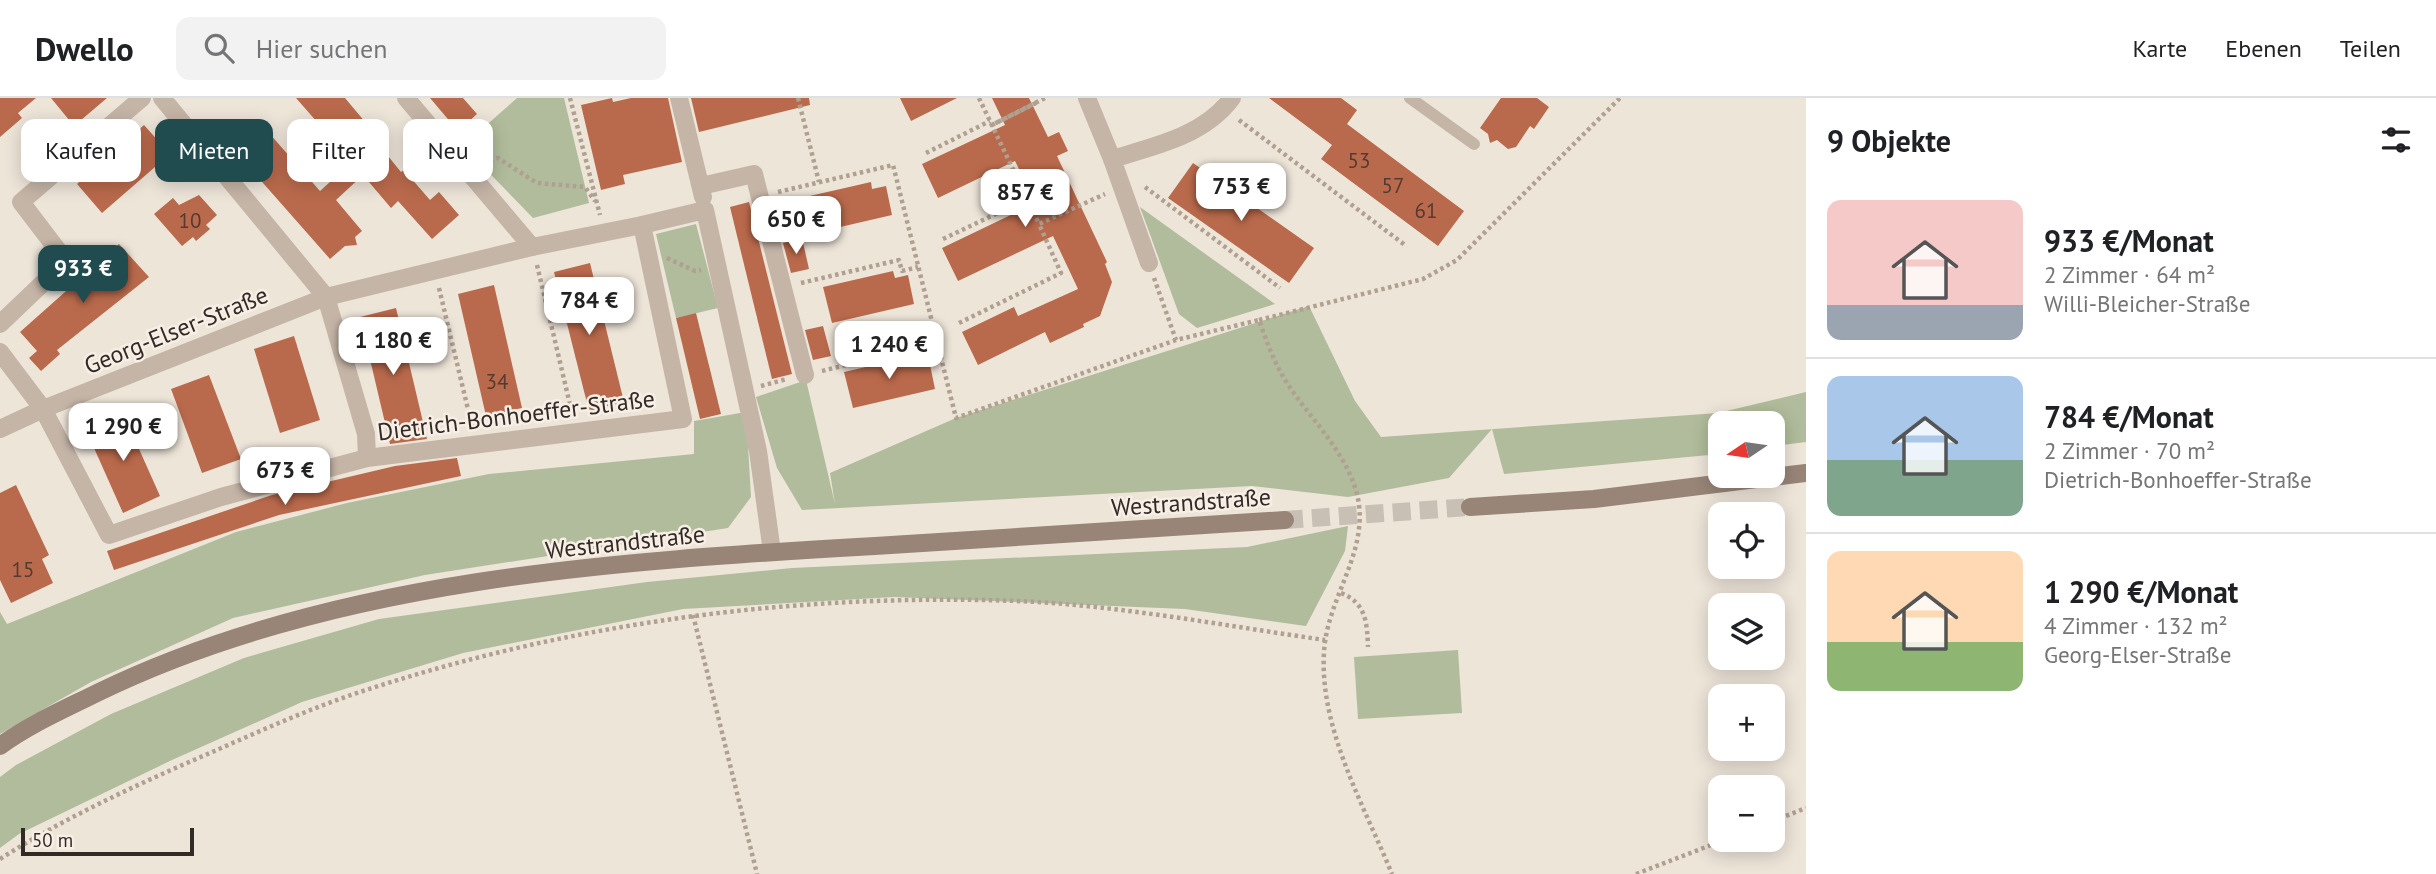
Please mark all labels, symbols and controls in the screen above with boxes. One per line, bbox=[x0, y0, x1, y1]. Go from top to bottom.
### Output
search box bbox=[176, 17, 666, 80]
text: Dwello bbox=[35, 27, 134, 70]
icon: search bbox=[200, 29, 238, 67]
text: Hier suchen bbox=[256, 32, 388, 65]
text: Karte bbox=[2133, 33, 2187, 64]
text: Ebenen bbox=[2225, 33, 2302, 64]
text: Teilen bbox=[2340, 33, 2401, 64]
chip: Kaufen bbox=[21, 119, 141, 182]
chip: Mieten bbox=[155, 119, 273, 182]
chip: Filter bbox=[287, 119, 389, 182]
chip: Neu bbox=[403, 119, 493, 182]
text: 9 Objekte bbox=[1827, 121, 1951, 160]
icon: filters bbox=[2377, 121, 2415, 159]
house number: 53 bbox=[1348, 147, 1370, 174]
pin: 753 € bbox=[1192, 164, 1290, 223]
pin: 857 € bbox=[976, 170, 1074, 229]
text: 753 € bbox=[1212, 171, 1270, 200]
house number: 57 bbox=[1382, 172, 1404, 199]
text: 857 € bbox=[997, 177, 1053, 206]
pin: 650 € bbox=[747, 197, 845, 256]
house number: 61 bbox=[1415, 197, 1437, 224]
text: 650 € bbox=[767, 204, 825, 233]
house number: 10 bbox=[179, 207, 201, 234]
text: 933 €/Monat bbox=[2044, 221, 2214, 260]
icon: home bbox=[1883, 228, 1967, 312]
pin: 933 € bbox=[34, 246, 132, 305]
text: 933 € bbox=[54, 253, 112, 282]
text: 2 Zimmer · 64 m² bbox=[2044, 260, 2215, 289]
pin: 784 € bbox=[540, 278, 638, 337]
street label: Georg-Elser-Straße bbox=[80, 279, 272, 381]
text: 784 € bbox=[560, 285, 618, 314]
text: Willi-Bleicher-Straße bbox=[2044, 289, 2250, 318]
pin: 1 180 € bbox=[328, 317, 458, 377]
pin: 1 240 € bbox=[824, 322, 954, 381]
text: 1 180 € bbox=[355, 325, 431, 354]
text: 1 240 € bbox=[851, 329, 927, 358]
house number: 34 bbox=[486, 368, 508, 395]
street label: Dietrich-Bonhoeffer-Straße bbox=[376, 383, 656, 447]
text: 784 €/Monat bbox=[2044, 397, 2214, 436]
pin: 1 290 € bbox=[58, 404, 188, 463]
icon: home bbox=[1883, 404, 1967, 488]
text: 1 290 € bbox=[85, 411, 161, 440]
north arrow bbox=[1708, 411, 1785, 488]
map controls bbox=[1708, 411, 1785, 852]
text: 2 Zimmer · 70 m² bbox=[2044, 436, 2215, 465]
pin: 673 € bbox=[236, 448, 334, 507]
text: 673 € bbox=[256, 455, 314, 484]
text: Dietrich-Bonhoeffer-Straße bbox=[2044, 465, 2312, 494]
street label: Westrandstraße bbox=[1110, 481, 1272, 523]
button: locate bbox=[1708, 502, 1785, 579]
street label: Westrandstraße bbox=[544, 518, 706, 566]
house number: 15 bbox=[12, 556, 34, 583]
text: 1 290 €/Monat bbox=[2044, 572, 2238, 611]
icon: home bbox=[1883, 579, 1967, 663]
button: layers bbox=[1708, 593, 1785, 670]
text: 4 Zimmer · 132 m² bbox=[2044, 611, 2228, 640]
text: Georg-Elser-Straße bbox=[2044, 640, 2231, 669]
button: + bbox=[1708, 684, 1785, 761]
button: − bbox=[1708, 775, 1785, 852]
scale bar bbox=[21, 825, 194, 857]
text: 50 m bbox=[32, 828, 73, 852]

